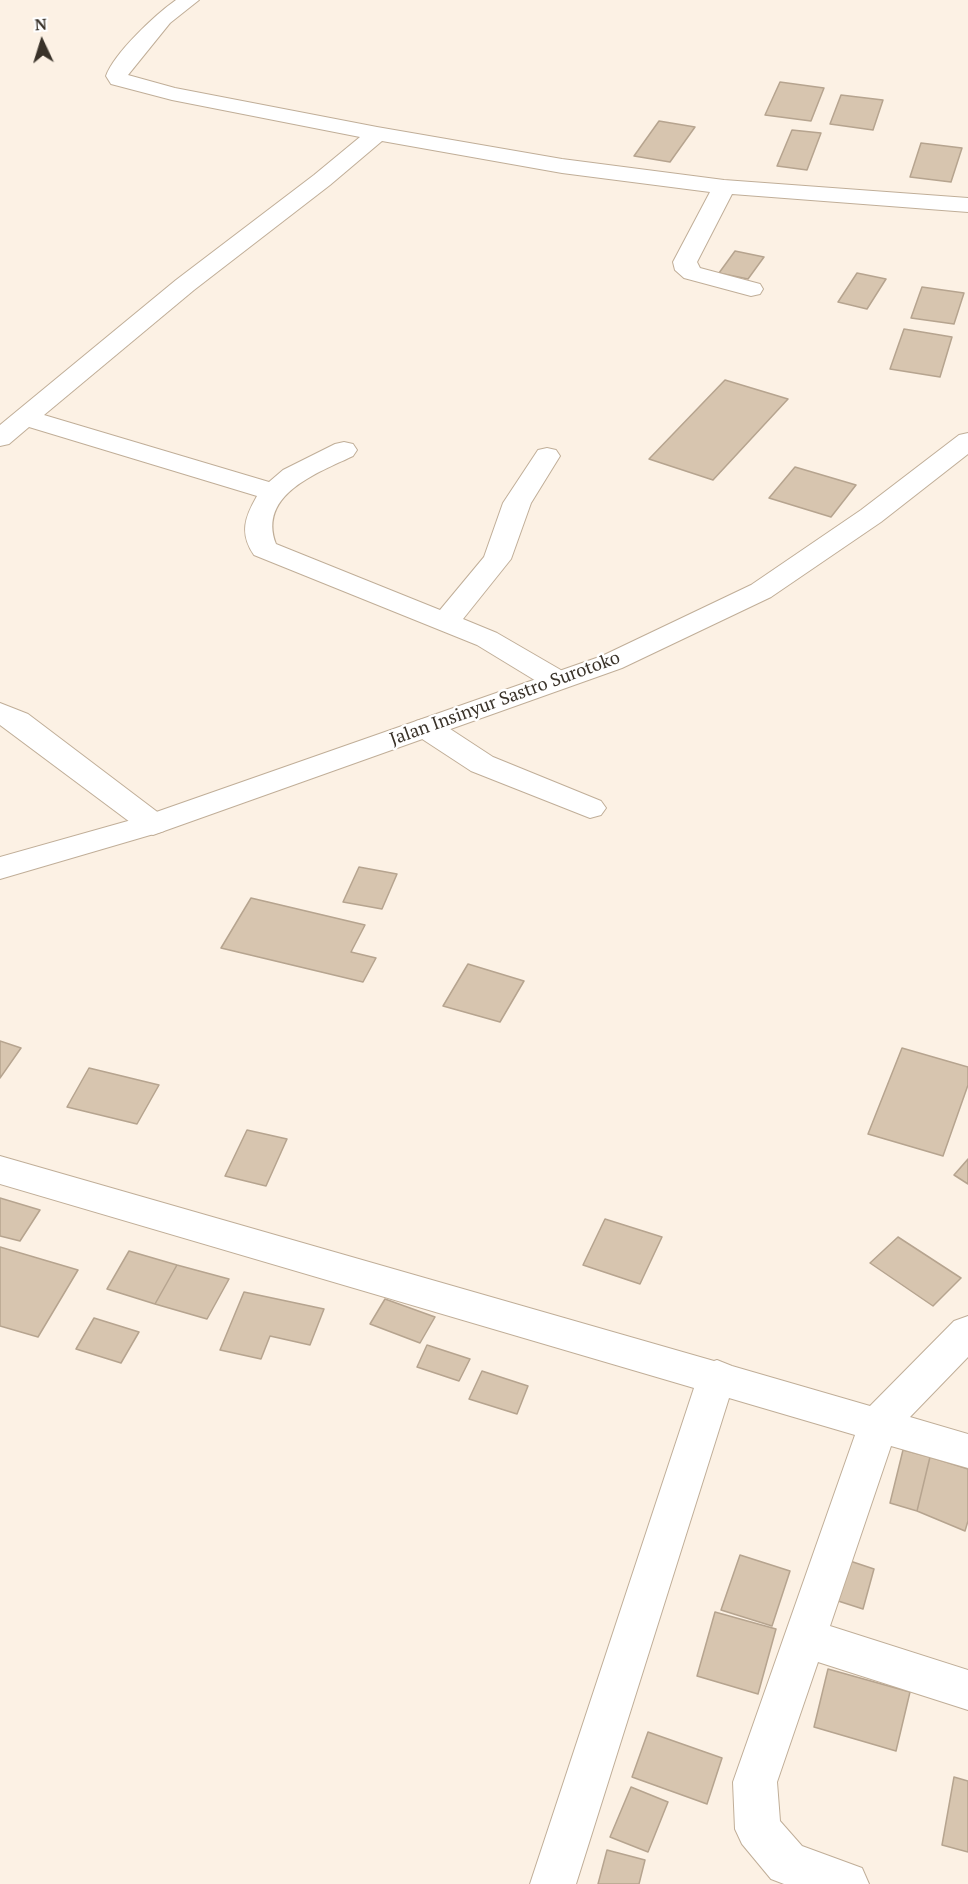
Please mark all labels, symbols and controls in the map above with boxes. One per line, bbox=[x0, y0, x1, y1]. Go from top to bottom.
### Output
north arrow bbox=[12, 12, 72, 72]
text: N bbox=[34, 13, 48, 35]
street label: Jalan Insinyur Sastro Surotoko bbox=[387, 647, 623, 751]

